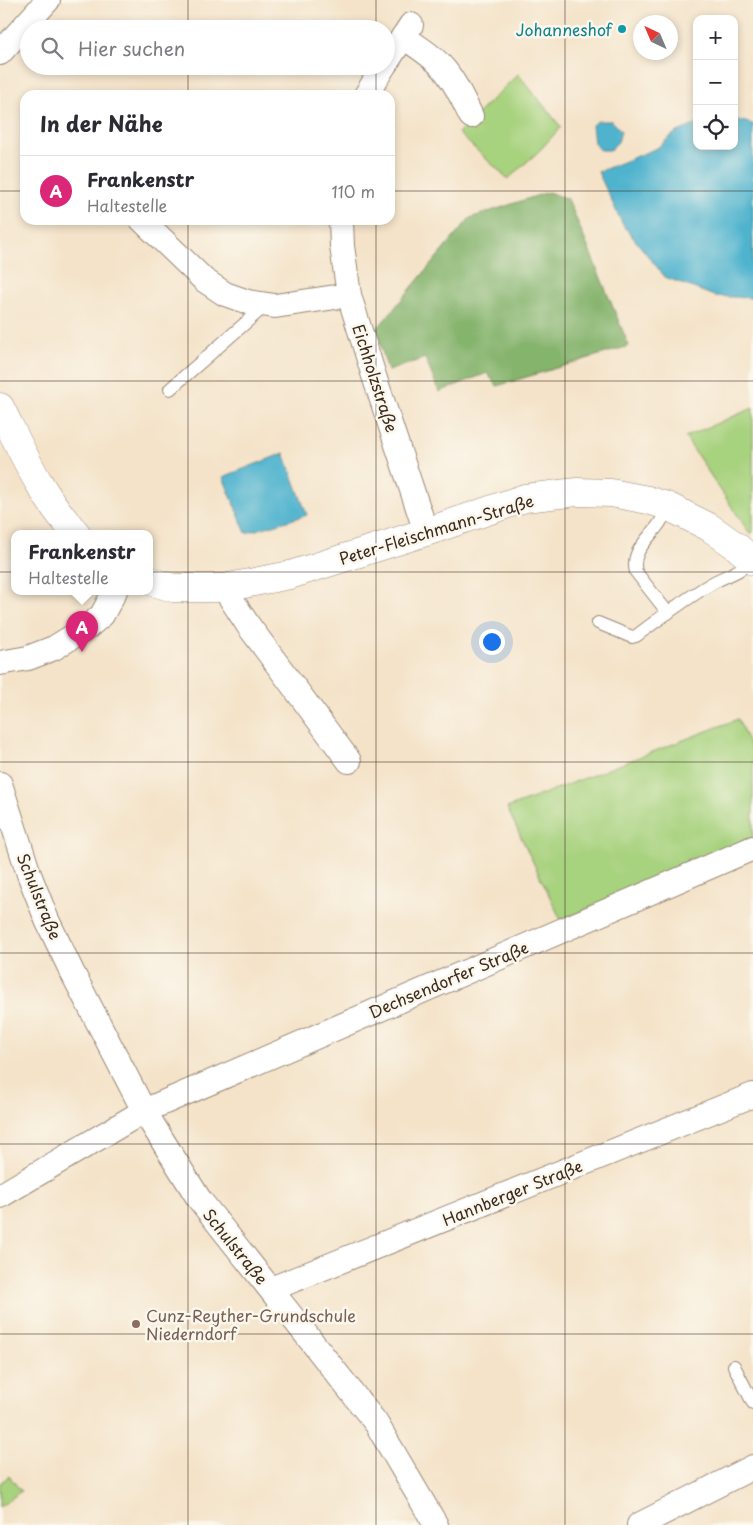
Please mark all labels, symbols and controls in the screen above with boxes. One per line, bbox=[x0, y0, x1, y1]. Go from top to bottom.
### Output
north arrow bbox=[633, 15, 678, 60]
map controls bbox=[693, 15, 738, 150]
button: + bbox=[693, 15, 738, 60]
place label: Johanneshof bbox=[516, 17, 614, 41]
search box bbox=[20, 20, 395, 75]
marker: Johanneshof bbox=[616, 23, 628, 35]
icon: search bbox=[38, 34, 66, 62]
text: Hier suchen bbox=[78, 34, 185, 62]
button: − bbox=[693, 60, 738, 105]
button: locate bbox=[693, 105, 738, 150]
text: In der Nähe bbox=[40, 107, 162, 139]
text: Frankenstr bbox=[87, 165, 194, 193]
text: A bbox=[50, 179, 62, 203]
text: 110 m bbox=[332, 179, 375, 203]
text: Haltestelle bbox=[87, 193, 167, 217]
street label: Eichholzstraße bbox=[347, 321, 405, 435]
street label: Peter-Fleischmann-Straße bbox=[336, 488, 536, 570]
popup bbox=[11, 530, 153, 595]
text: Frankenstr bbox=[28, 537, 136, 565]
text: Haltestelle bbox=[28, 565, 109, 589]
pin: A bbox=[66, 611, 98, 652]
your location bbox=[479, 629, 505, 655]
street label: Schulstraße bbox=[12, 849, 68, 943]
street label: Dechsendorfer Straße bbox=[365, 934, 532, 1023]
street label: Hannberger Straße bbox=[438, 1153, 586, 1231]
street label: Schulstraße bbox=[198, 1203, 274, 1289]
place label: Cunz-Reyther-Grundschule Niederndorf bbox=[146, 1303, 356, 1345]
marker: Cunz-Reyther-Grundschule Niederndorf bbox=[130, 1318, 142, 1330]

